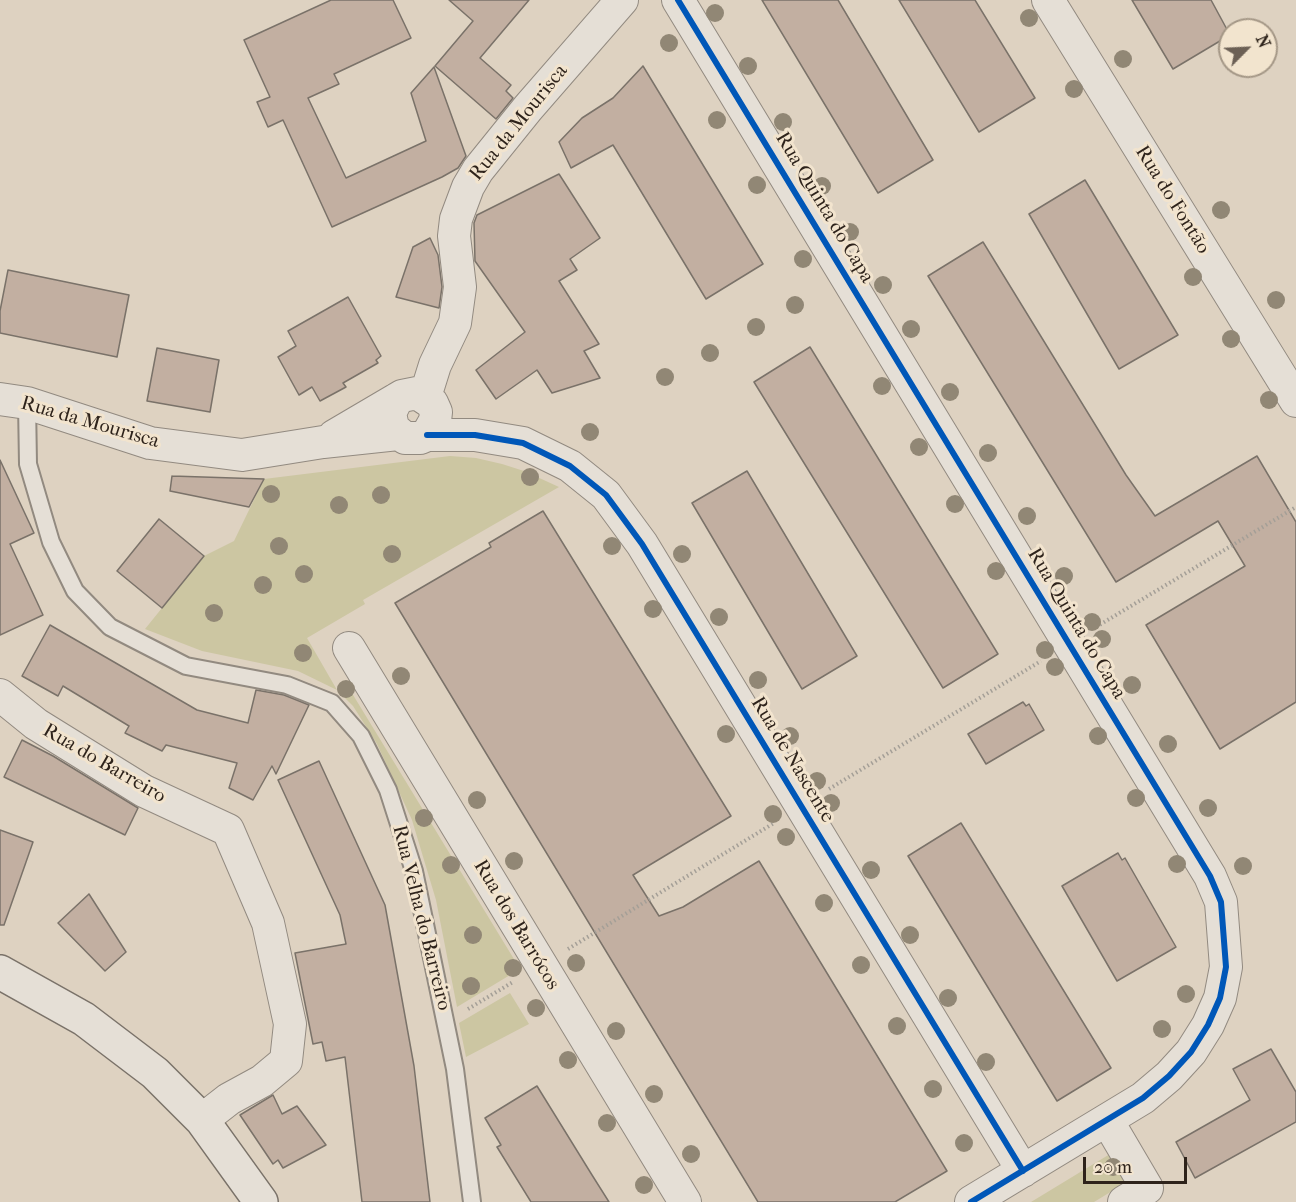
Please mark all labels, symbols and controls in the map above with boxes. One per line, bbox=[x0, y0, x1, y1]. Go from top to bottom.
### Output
north arrow bbox=[1218, 18, 1278, 78]
text: N bbox=[1252, 32, 1274, 51]
street label: Rua da Mourisca bbox=[465, 60, 573, 186]
street label: Rua Quinta do Capa bbox=[769, 128, 879, 288]
street label: Rua do Fontão bbox=[1129, 141, 1215, 259]
street label: Rua da Mourisca bbox=[18, 392, 162, 454]
street label: Rua Quinta do Capa bbox=[1021, 544, 1131, 704]
street label: Rua de Nascente bbox=[745, 693, 839, 827]
street label: Rua do Barreiro bbox=[38, 719, 170, 809]
street label: Rua Velha do Barreiro bbox=[386, 823, 456, 1013]
street label: Rua dos Barrócos bbox=[468, 856, 564, 994]
scale bar bbox=[1086, 1145, 1190, 1183]
text: 20 m bbox=[1094, 1157, 1132, 1178]

